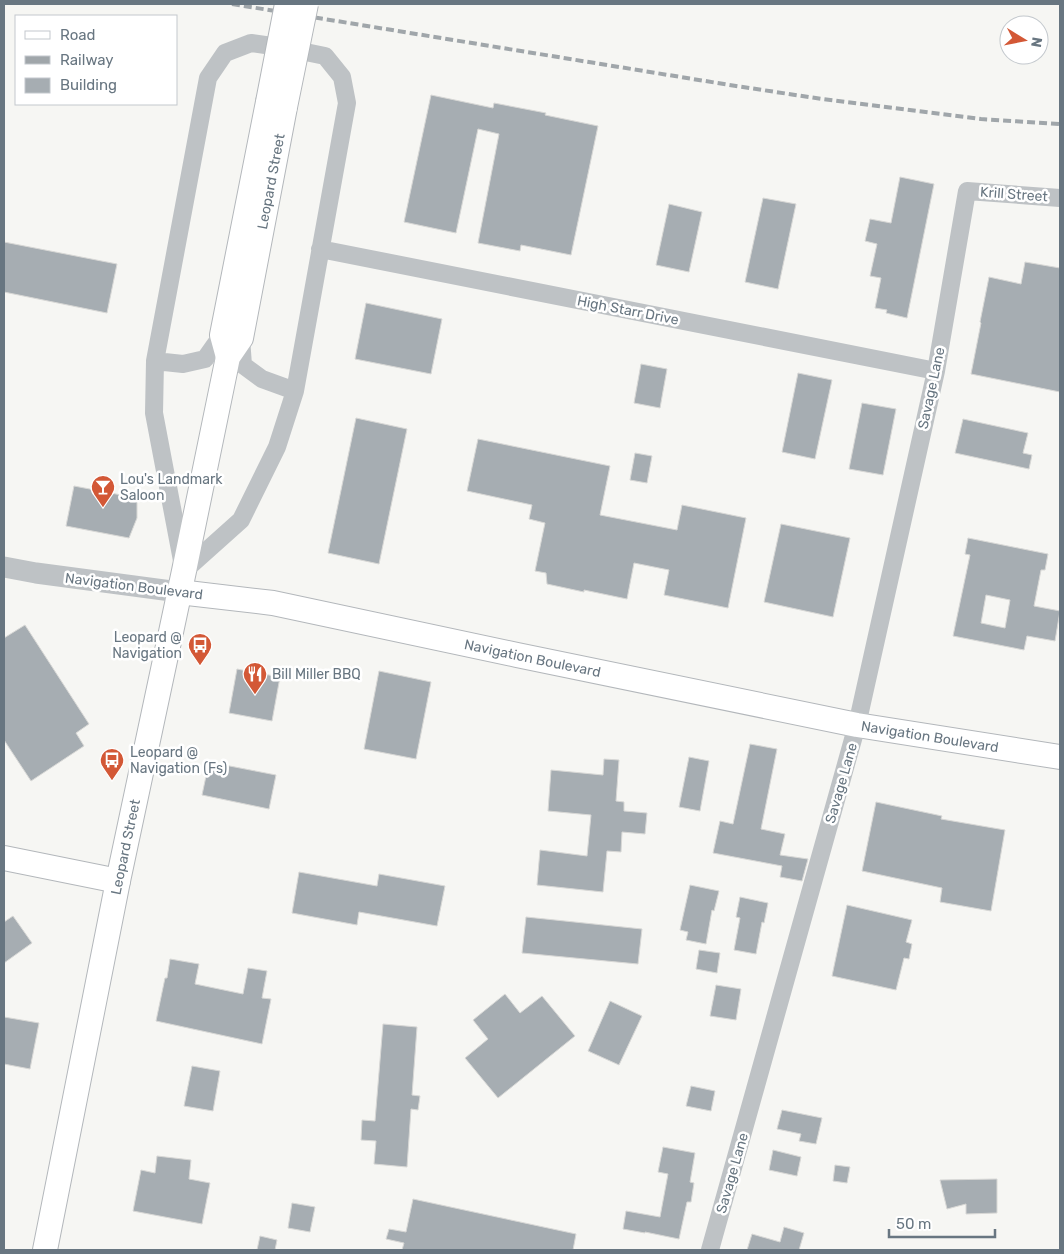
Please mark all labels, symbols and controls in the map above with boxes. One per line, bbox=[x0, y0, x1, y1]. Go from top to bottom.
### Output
legend bbox=[15, 15, 178, 105]
north arrow bbox=[999, 15, 1049, 65]
text: Road bbox=[60, 26, 96, 44]
text: N bbox=[1027, 36, 1046, 49]
text: Railway bbox=[60, 51, 114, 69]
text: Building bbox=[60, 76, 117, 94]
street label: Leopard Street bbox=[254, 132, 289, 231]
street label: Krill Street bbox=[980, 184, 1049, 205]
street label: High Starr Drive bbox=[576, 292, 680, 329]
street label: Savage Lane bbox=[915, 346, 948, 430]
place label: Lou's Landmark Saloon bbox=[120, 471, 223, 504]
bar icon: Lou's Landmark Saloon bbox=[90, 474, 116, 508]
street label: Navigation Boulevard bbox=[64, 570, 204, 603]
place label: Leopard @ Navigation bbox=[112, 629, 182, 662]
bus stop icon: Leopard @ Navigation bbox=[187, 632, 213, 666]
street label: Navigation Boulevard bbox=[463, 636, 602, 681]
restaurant icon: Bill Miller BBQ bbox=[242, 661, 268, 695]
place label: Bill Miller BBQ bbox=[272, 666, 361, 683]
street label: Navigation Boulevard bbox=[860, 718, 1000, 756]
street label: Savage Lane bbox=[822, 741, 861, 825]
place label: Leopard @ Navigation (Fs) bbox=[130, 744, 227, 777]
bus stop icon: Leopard @ Navigation (Fs) bbox=[99, 747, 125, 781]
street label: Leopard Street bbox=[107, 797, 144, 896]
street label: Savage Lane bbox=[713, 1131, 752, 1215]
scale bar bbox=[889, 1206, 995, 1238]
text: 50 m bbox=[896, 1215, 931, 1233]

